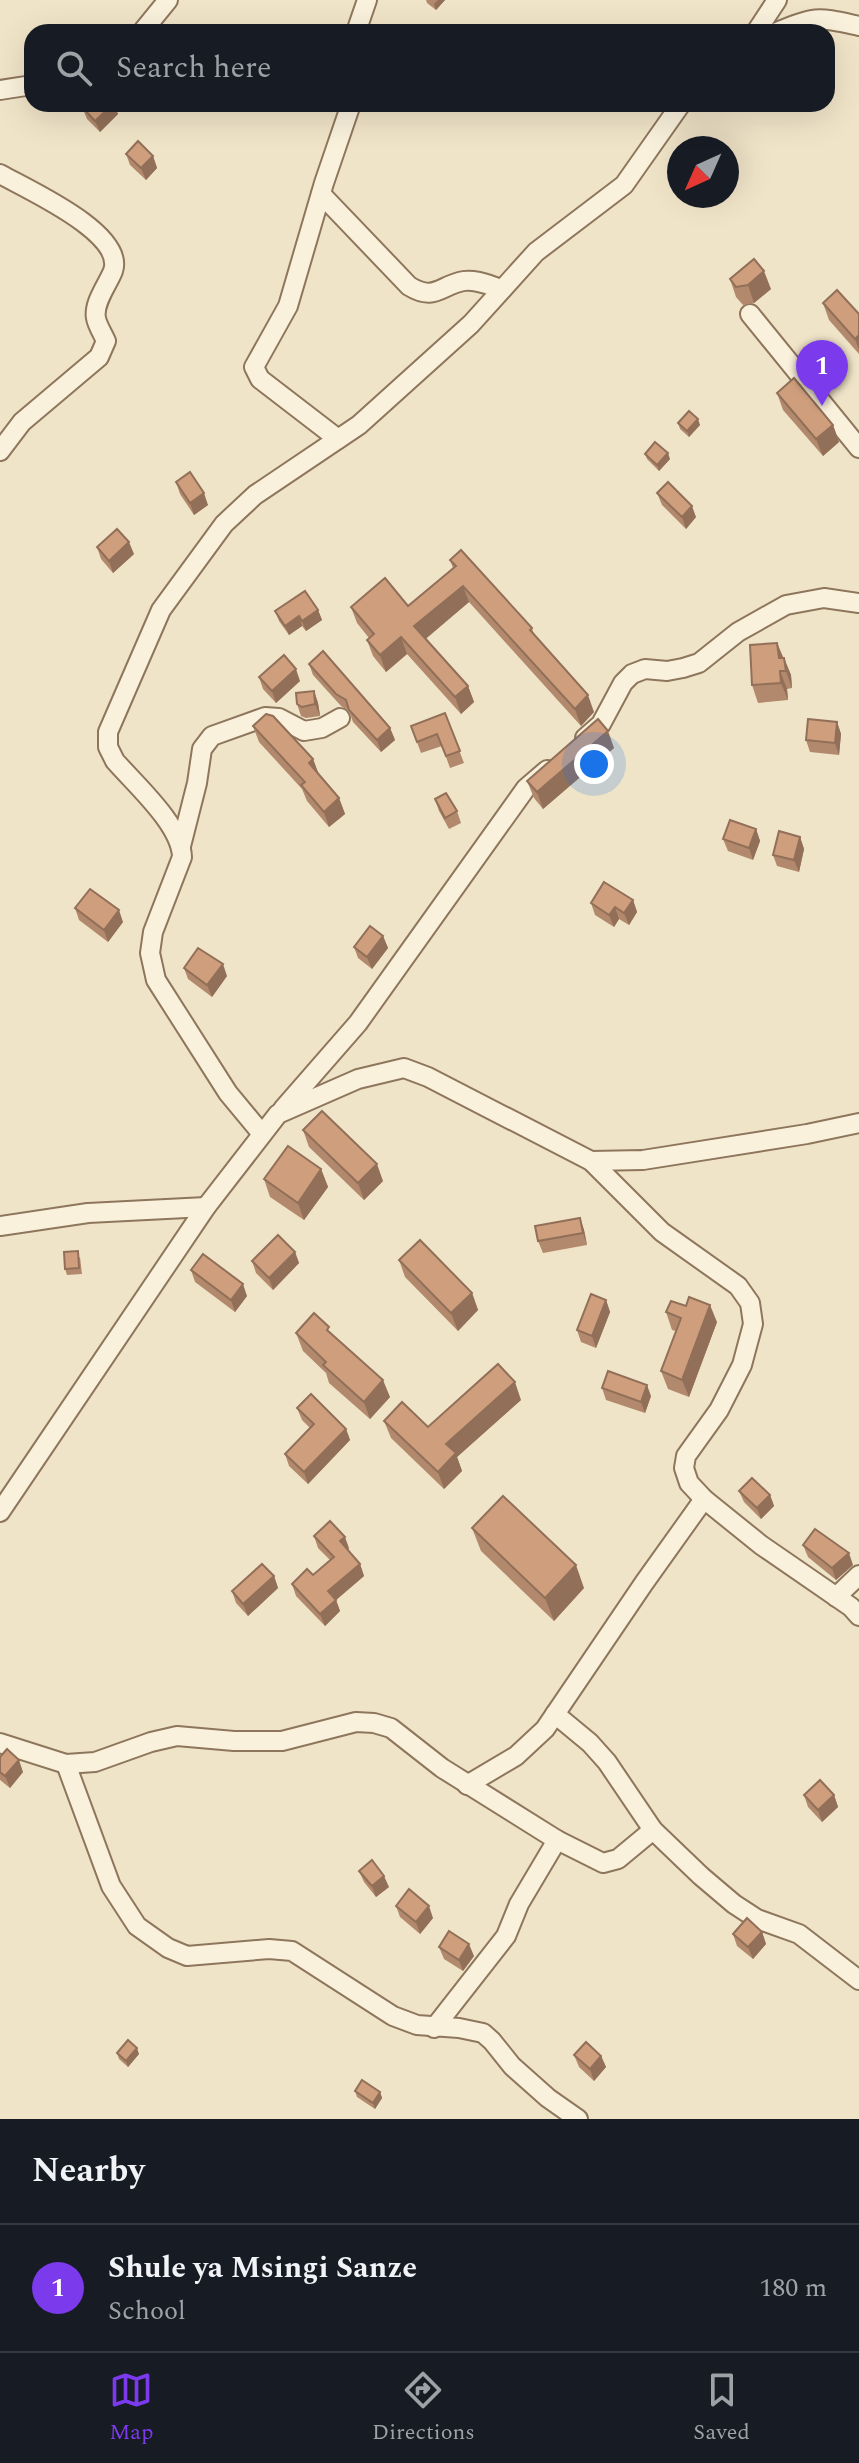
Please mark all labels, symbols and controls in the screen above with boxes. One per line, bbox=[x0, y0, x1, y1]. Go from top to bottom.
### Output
search box bbox=[24, 24, 835, 112]
text: Search here bbox=[116, 45, 272, 91]
icon: search bbox=[52, 46, 96, 90]
north arrow bbox=[667, 136, 739, 208]
pin: 1 bbox=[796, 340, 848, 406]
your location bbox=[574, 744, 614, 784]
text: Nearby bbox=[32, 2145, 145, 2197]
text: Shule ya Msingi Sanze bbox=[108, 2245, 417, 2291]
text: 1 bbox=[51, 2268, 65, 2308]
text: 180 m bbox=[759, 2268, 827, 2308]
text: School bbox=[108, 2291, 186, 2331]
tab: Map bbox=[109, 2368, 154, 2449]
tab: Directions bbox=[372, 2368, 475, 2449]
tab: Saved bbox=[693, 2368, 750, 2449]

